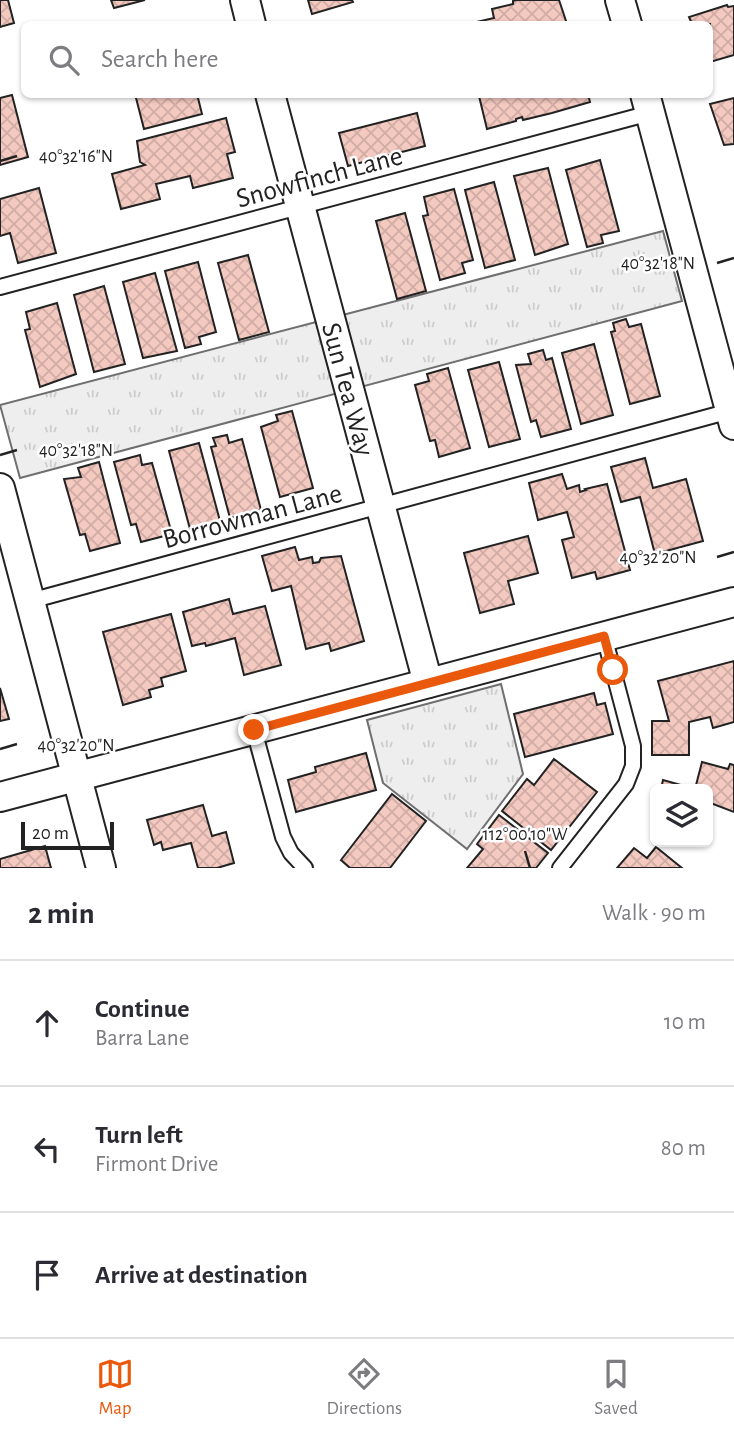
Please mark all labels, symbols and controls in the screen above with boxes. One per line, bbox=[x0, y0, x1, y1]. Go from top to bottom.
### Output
search box bbox=[21, 21, 713, 98]
icon: search bbox=[45, 41, 83, 79]
text: Search here bbox=[101, 46, 219, 72]
street label: Snowfinch Lane bbox=[233, 142, 406, 214]
text: 40°32'16"N bbox=[39, 148, 113, 166]
text: 40°32'18"N bbox=[621, 255, 695, 273]
street label: Sun Tea Way bbox=[316, 320, 378, 459]
text: 40°32'18"N bbox=[39, 442, 113, 460]
street label: Borrowman Lane bbox=[160, 480, 345, 554]
text: 40°32'20"N bbox=[619, 549, 697, 567]
route start bbox=[597, 654, 628, 685]
route end bbox=[238, 714, 269, 745]
text: 40°32'20"N bbox=[37, 737, 115, 755]
map controls bbox=[650, 784, 713, 847]
button: layers bbox=[650, 784, 713, 847]
scale bar bbox=[21, 819, 114, 851]
text: 20 m bbox=[32, 824, 69, 843]
text: 112°00'10"W bbox=[483, 826, 567, 844]
text: 2 min bbox=[28, 899, 95, 929]
text: Walk · 90 m bbox=[602, 902, 706, 925]
text: Continue bbox=[95, 996, 190, 1022]
icon: ahead bbox=[28, 1004, 66, 1042]
text: 10 m bbox=[664, 1011, 706, 1034]
text: Barra Lane bbox=[95, 1027, 189, 1050]
text: Turn left bbox=[95, 1122, 183, 1148]
icon: left bbox=[28, 1130, 66, 1168]
text: 80 m bbox=[661, 1137, 706, 1160]
text: Firmont Drive bbox=[95, 1153, 218, 1176]
icon: arrive bbox=[28, 1256, 66, 1294]
text: Arrive at destination bbox=[95, 1262, 308, 1288]
tab: Map bbox=[96, 1355, 134, 1420]
tab: Directions bbox=[326, 1355, 402, 1420]
tab: Saved bbox=[594, 1355, 638, 1420]

